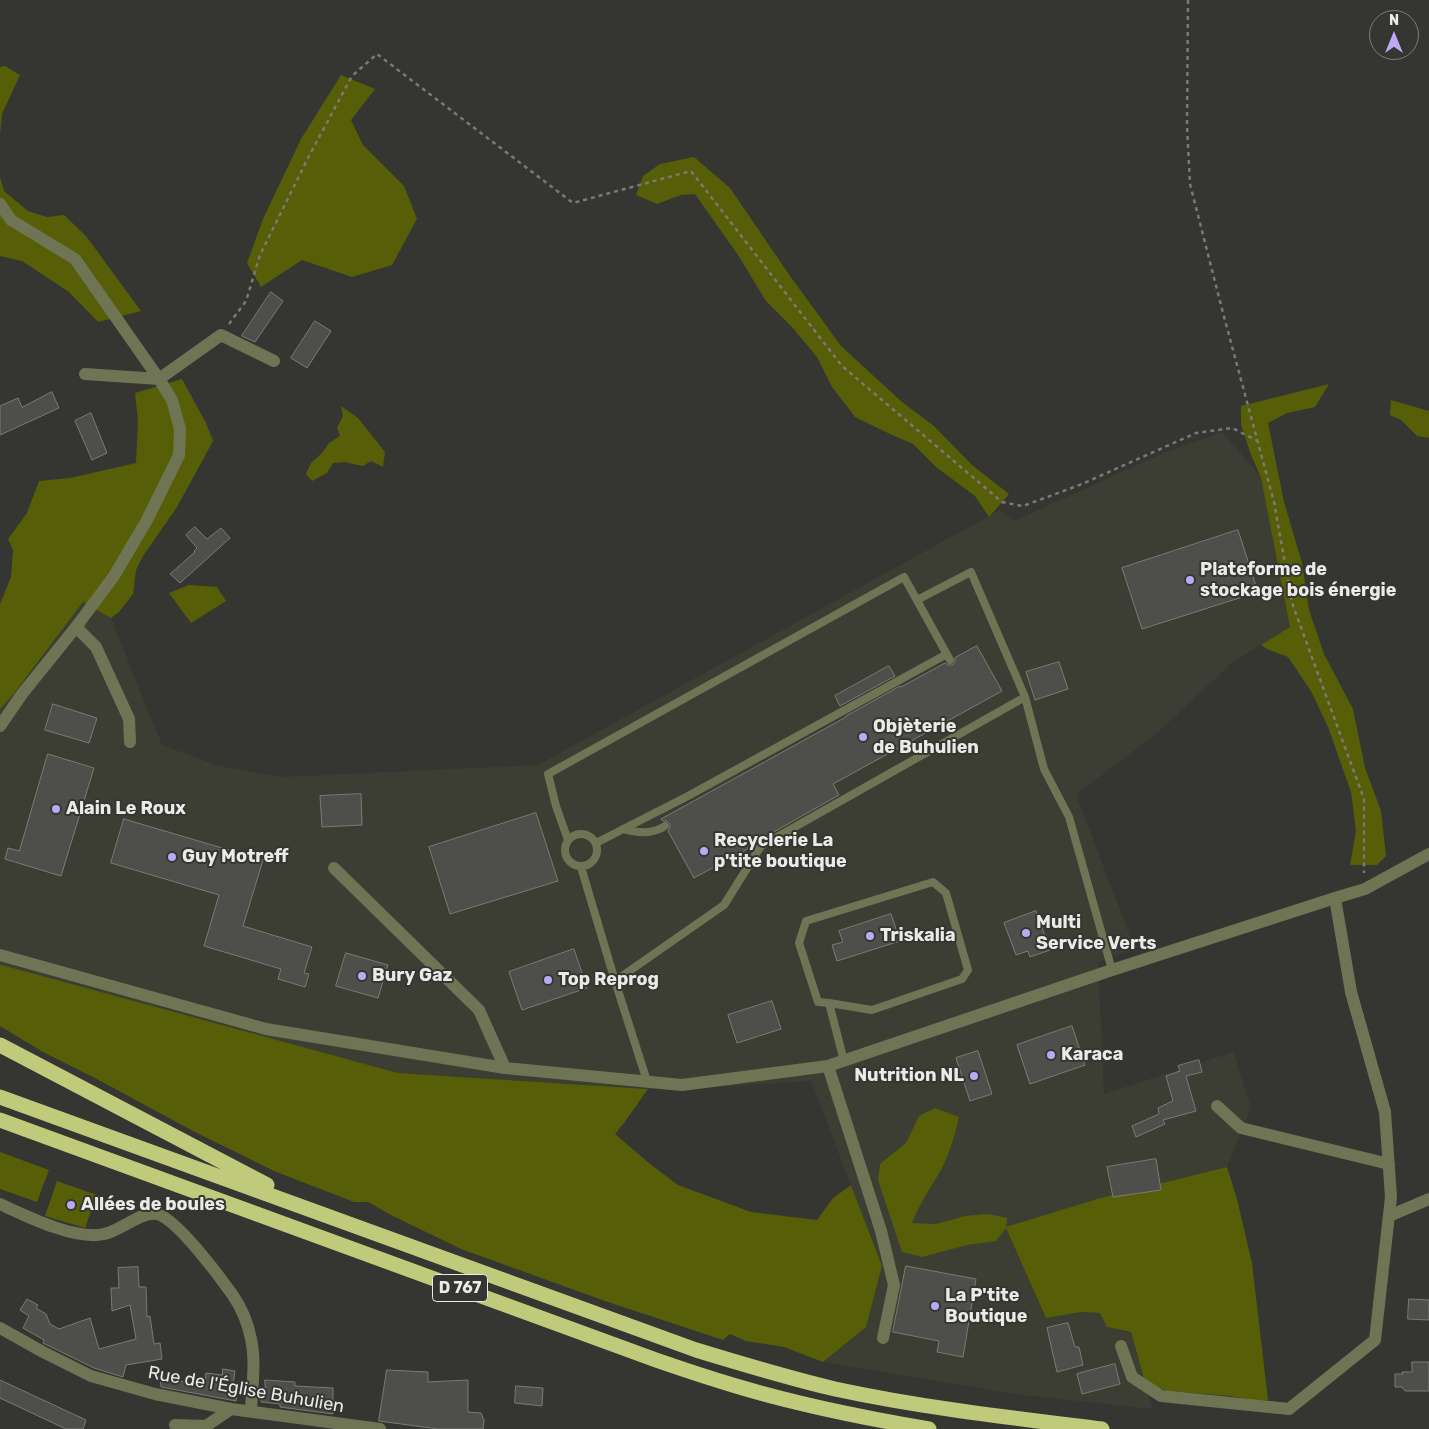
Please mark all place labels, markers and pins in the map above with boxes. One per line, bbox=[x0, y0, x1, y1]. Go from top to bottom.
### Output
place label: Plateforme de stockage bois énergie bbox=[1200, 559, 1396, 602]
marker: Plateforme de stockage bois énergie bbox=[1184, 574, 1196, 586]
place label: Objèterie de Buhulien bbox=[873, 716, 979, 759]
marker: Objèterie de Buhulien bbox=[857, 731, 869, 743]
place label: Alain Le Roux bbox=[66, 798, 186, 820]
marker: Alain Le Roux bbox=[50, 803, 62, 815]
place label: Recyclerie La p'tite boutique bbox=[714, 830, 847, 872]
marker: Recyclerie La p'tite boutique bbox=[698, 845, 710, 857]
place label: Guy Motreff bbox=[182, 846, 289, 868]
marker: Guy Motreff bbox=[166, 851, 178, 863]
place label: Multi Service Verts bbox=[1036, 912, 1157, 954]
place label: Triskalia bbox=[880, 925, 956, 947]
marker: Multi Service Verts bbox=[1020, 927, 1032, 939]
marker: Triskalia bbox=[864, 930, 876, 942]
place label: Bury Gaz bbox=[372, 965, 452, 987]
place label: Top Reprog bbox=[558, 969, 659, 991]
marker: Bury Gaz bbox=[356, 970, 368, 982]
marker: Top Reprog bbox=[542, 974, 554, 986]
place label: Karaca bbox=[1061, 1044, 1123, 1066]
marker: Karaca bbox=[1045, 1049, 1057, 1061]
place label: Nutrition NL bbox=[854, 1065, 964, 1087]
marker: Nutrition NL bbox=[968, 1070, 980, 1082]
place label: Allées de boules bbox=[81, 1194, 225, 1216]
marker: Allées de boules bbox=[65, 1199, 77, 1211]
place label: La P'tite Boutique bbox=[945, 1285, 1027, 1328]
marker: La P'tite Boutique bbox=[929, 1300, 941, 1312]

